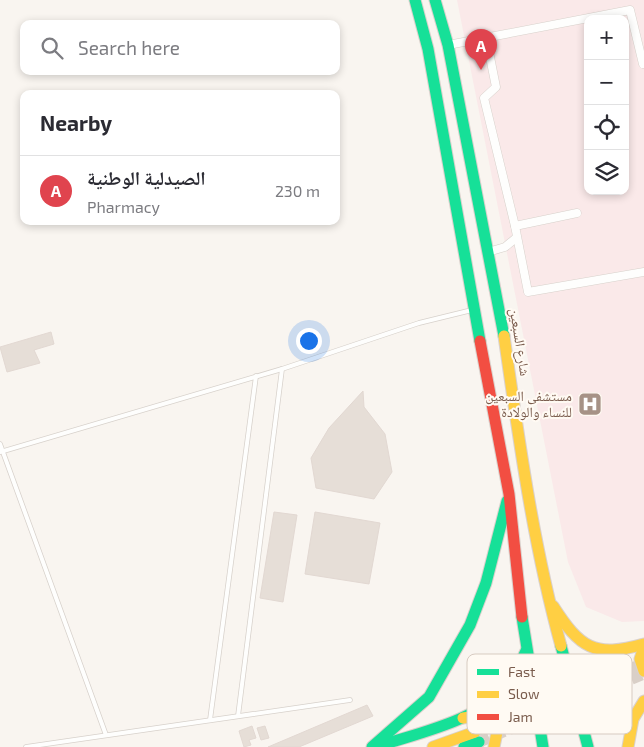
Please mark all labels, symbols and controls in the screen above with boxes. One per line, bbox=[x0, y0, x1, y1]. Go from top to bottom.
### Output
map controls bbox=[584, 15, 629, 195]
button: + bbox=[584, 15, 629, 60]
search box bbox=[20, 20, 340, 75]
pin: A bbox=[465, 29, 497, 70]
icon: search bbox=[38, 34, 66, 62]
text: Search here bbox=[78, 36, 180, 59]
button: − bbox=[584, 60, 629, 105]
button: locate bbox=[584, 105, 629, 150]
text: Nearby bbox=[40, 110, 112, 135]
button: layers bbox=[584, 150, 629, 195]
text: الصيدلية الوطنية bbox=[87, 166, 206, 189]
text: A bbox=[51, 181, 61, 200]
text: 230 m bbox=[275, 181, 320, 200]
text: Pharmacy bbox=[87, 197, 160, 216]
street label: شارع السبعين bbox=[505, 307, 534, 377]
your location bbox=[296, 328, 322, 354]
place label: مستشفى السبعين للنساء والولادة bbox=[485, 387, 572, 421]
hospital icon: مستشفى السبعين للنساء والولادة bbox=[577, 391, 603, 417]
legend bbox=[467, 654, 632, 734]
text: Fast bbox=[508, 663, 535, 680]
text: Slow bbox=[508, 685, 540, 702]
text: Jam bbox=[508, 708, 533, 725]

